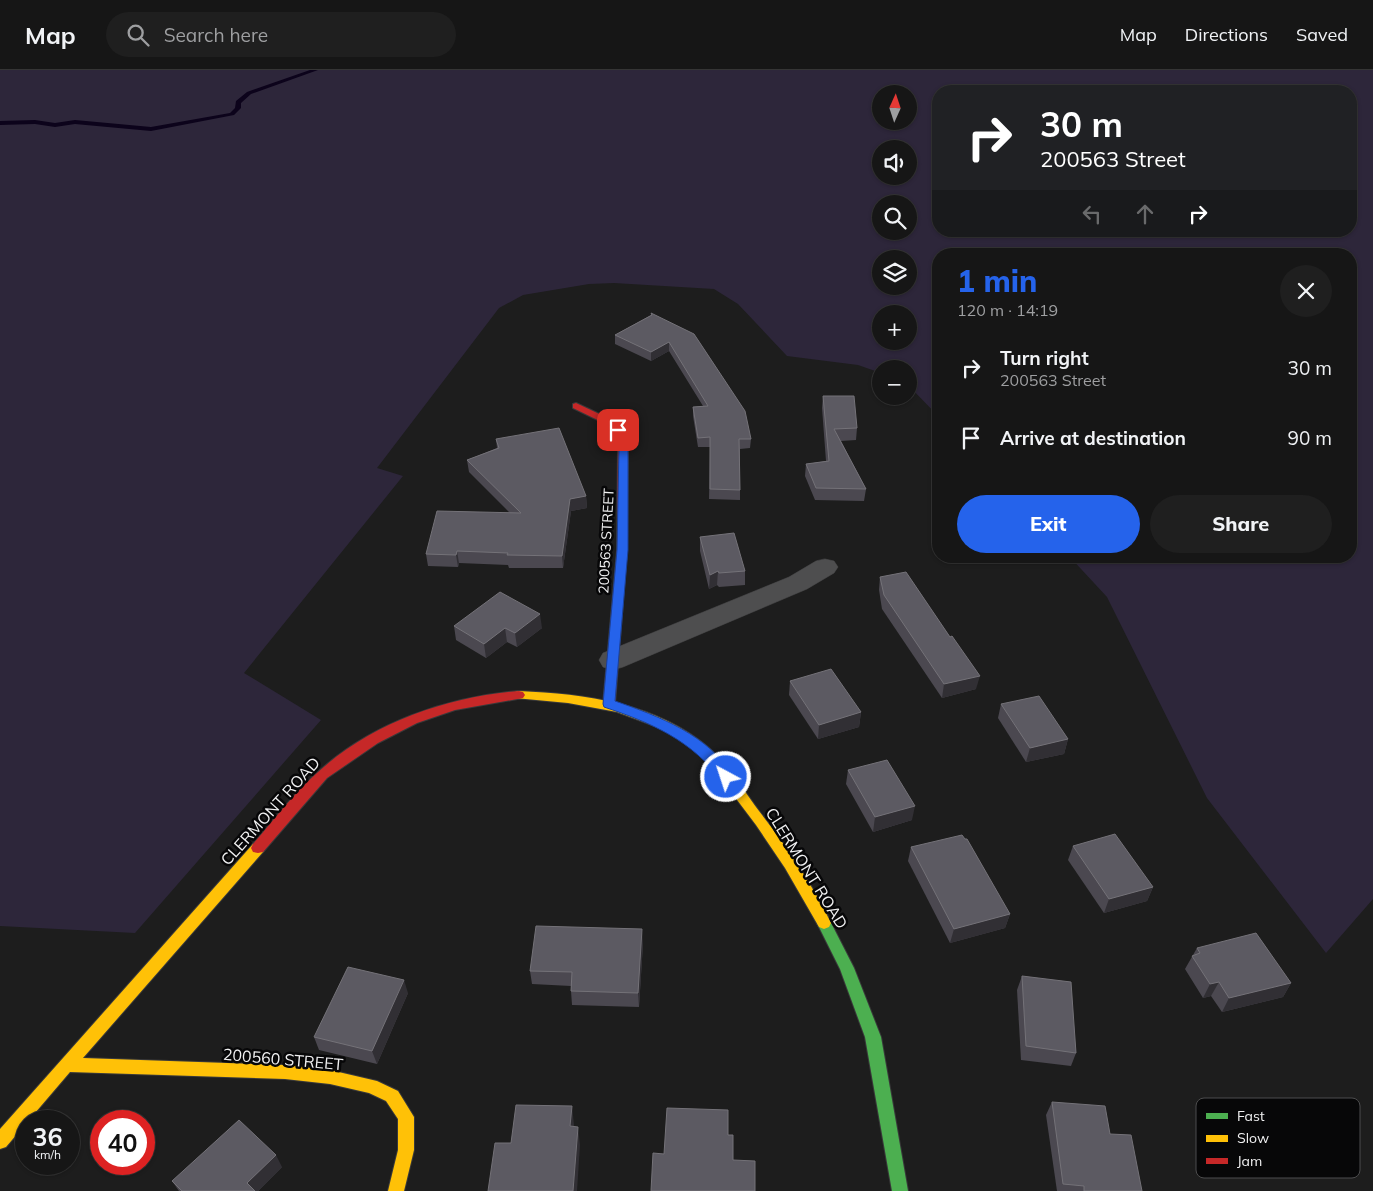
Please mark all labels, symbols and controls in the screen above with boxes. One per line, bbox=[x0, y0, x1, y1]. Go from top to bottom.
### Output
search box bbox=[106, 12, 456, 57]
text: Map bbox=[25, 20, 76, 50]
icon: search bbox=[124, 21, 152, 49]
text: Search here bbox=[164, 23, 268, 47]
text: Map bbox=[1120, 23, 1157, 46]
text: Directions bbox=[1185, 23, 1268, 46]
text: Saved bbox=[1296, 23, 1348, 46]
north arrow bbox=[872, 85, 918, 130]
map controls bbox=[872, 85, 917, 405]
text: 30 m bbox=[1040, 102, 1123, 146]
icon: right bbox=[957, 105, 1022, 170]
button: sound bbox=[872, 140, 917, 185]
text: 200563 Street bbox=[1040, 145, 1186, 173]
button: search bbox=[872, 195, 917, 240]
icon: left bbox=[1078, 200, 1106, 228]
icon: ahead bbox=[1131, 200, 1159, 228]
icon: right bbox=[1184, 200, 1212, 228]
button: layers bbox=[872, 250, 917, 295]
text: 1 min bbox=[957, 262, 1037, 300]
button: close bbox=[1280, 265, 1332, 317]
text: 120 m · 14:19 bbox=[957, 300, 1058, 320]
button: + bbox=[872, 305, 917, 350]
text: Turn right bbox=[1000, 346, 1089, 370]
icon: right bbox=[957, 354, 985, 382]
text: 30 m bbox=[1288, 356, 1332, 380]
button: − bbox=[872, 360, 917, 405]
text: 200563 Street bbox=[1000, 370, 1106, 390]
pin bbox=[597, 409, 639, 451]
icon: arrive bbox=[604, 416, 632, 444]
icon: arrive bbox=[957, 424, 985, 452]
text: Arrive at destination bbox=[1000, 426, 1186, 450]
text: 90 m bbox=[1288, 426, 1332, 450]
street label: 200563 STREET bbox=[594, 487, 618, 594]
button: Exit bbox=[957, 495, 1140, 553]
button: Share bbox=[1150, 495, 1332, 553]
position arrow bbox=[699, 750, 751, 802]
street label: CLERMONT ROAD bbox=[216, 753, 324, 869]
street label: CLERMONT ROAD bbox=[762, 804, 852, 932]
street label: 200560 STREET bbox=[222, 1044, 344, 1074]
legend bbox=[1196, 1098, 1360, 1178]
text: Fast bbox=[1237, 1107, 1265, 1125]
speed limit sign: 40 bbox=[90, 1110, 155, 1175]
text: 36 bbox=[32, 1121, 63, 1152]
text: Slow bbox=[1237, 1129, 1269, 1147]
text: km/h bbox=[34, 1147, 61, 1162]
text: Jam bbox=[1237, 1152, 1262, 1170]

